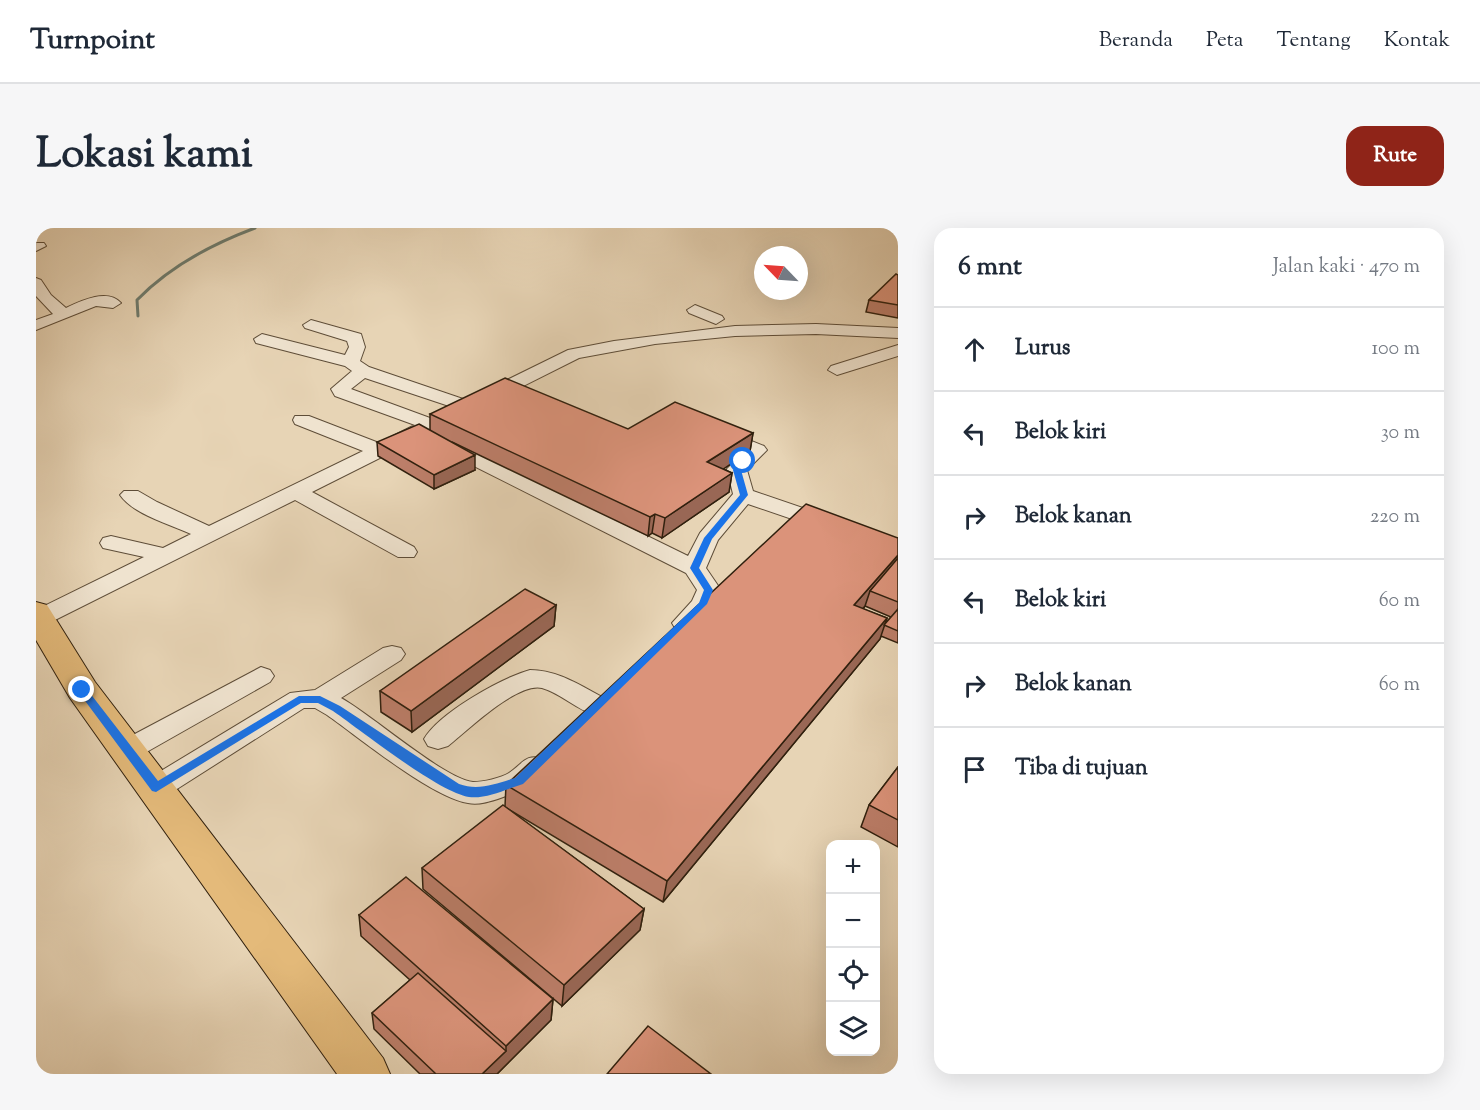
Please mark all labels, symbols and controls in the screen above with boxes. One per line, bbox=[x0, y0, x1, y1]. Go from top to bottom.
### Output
text: Turnpoint bbox=[30, 21, 155, 61]
text: Beranda bbox=[1099, 26, 1173, 56]
text: Peta bbox=[1206, 26, 1244, 56]
text: Tentang bbox=[1277, 26, 1351, 56]
text: Kontak bbox=[1384, 26, 1450, 56]
text: Lokasi kami bbox=[36, 126, 253, 186]
button: Rute bbox=[1346, 126, 1444, 186]
north arrow bbox=[754, 246, 808, 300]
text: 6 mnt bbox=[958, 249, 1022, 286]
text: Jalan kaki · 470 m bbox=[1273, 253, 1420, 282]
icon: ahead bbox=[958, 333, 991, 366]
text: Lurus bbox=[1015, 333, 1071, 365]
text: 100 m bbox=[1371, 335, 1420, 364]
icon: left bbox=[958, 417, 991, 450]
text: Belok kiri bbox=[1015, 417, 1106, 449]
text: 30 m bbox=[1381, 419, 1420, 448]
route start bbox=[729, 447, 755, 473]
icon: right bbox=[958, 501, 991, 534]
text: Belok kanan bbox=[1015, 501, 1132, 533]
text: 220 m bbox=[1370, 503, 1420, 532]
icon: left bbox=[958, 585, 991, 618]
text: Belok kiri bbox=[1015, 585, 1106, 617]
text: 60 m bbox=[1379, 587, 1420, 616]
icon: right bbox=[958, 669, 991, 702]
text: Belok kanan bbox=[1015, 669, 1132, 701]
text: 60 m bbox=[1379, 671, 1420, 700]
route end bbox=[68, 676, 94, 702]
icon: arrive bbox=[958, 753, 991, 786]
text: Tiba di tujuan bbox=[1015, 753, 1148, 785]
map controls bbox=[826, 840, 880, 1056]
button: + bbox=[826, 840, 880, 894]
button: − bbox=[826, 894, 880, 948]
button: locate bbox=[826, 948, 880, 1002]
button: layers bbox=[826, 1002, 880, 1056]

